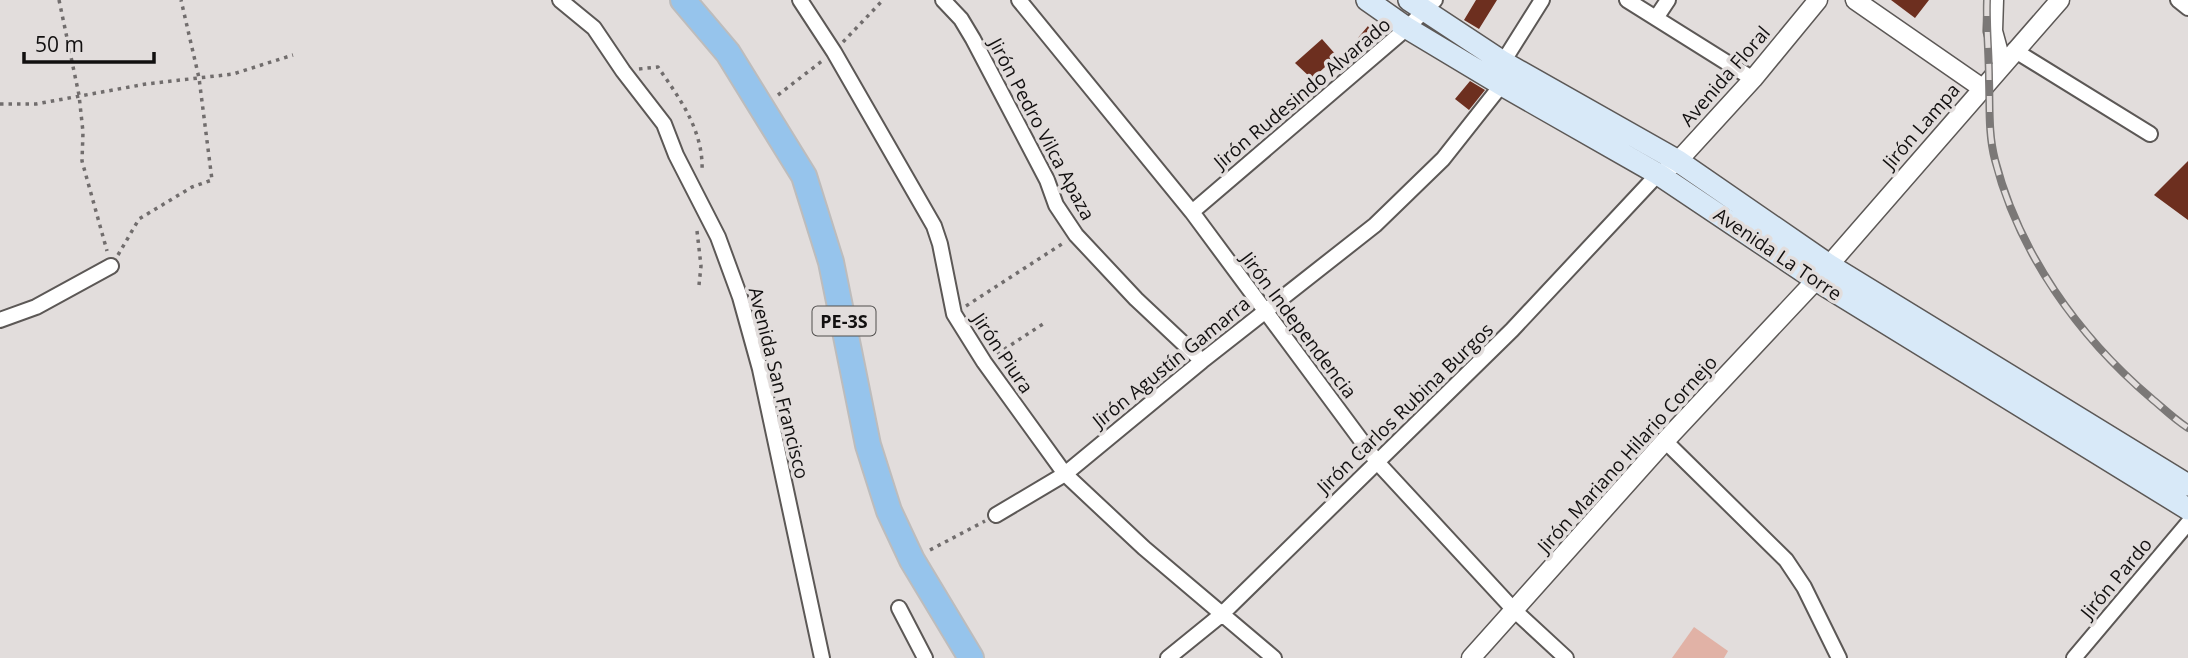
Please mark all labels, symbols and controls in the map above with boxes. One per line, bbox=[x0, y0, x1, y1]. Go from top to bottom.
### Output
street label: Jirón Rudesindo Alvarado bbox=[1207, 11, 1396, 176]
street label: Avenida Floral bbox=[1674, 20, 1776, 132]
scale bar bbox=[24, 21, 154, 65]
text: 50 m bbox=[35, 30, 84, 58]
street label: Jirón Pedro Vilca Apaza bbox=[982, 32, 1101, 225]
street label: Jirón Lampa bbox=[1875, 77, 1966, 176]
street label: Avenida La Torre bbox=[1709, 201, 1847, 307]
street label: Jirón Independencia bbox=[1234, 245, 1363, 404]
street label: Avenida San Francisco bbox=[743, 284, 815, 482]
street label: Jirón Agustín Gamarra bbox=[1085, 290, 1255, 435]
road number: PE-3S bbox=[812, 306, 876, 335]
street label: Jirón Piura bbox=[965, 306, 1039, 398]
street label: Jirón Carlos Rubina Burgos bbox=[1310, 317, 1499, 501]
street label: Jirón Mariano Hilario Cornejo bbox=[1530, 350, 1723, 560]
street label: Jirón Pardo bbox=[2073, 532, 2158, 626]

